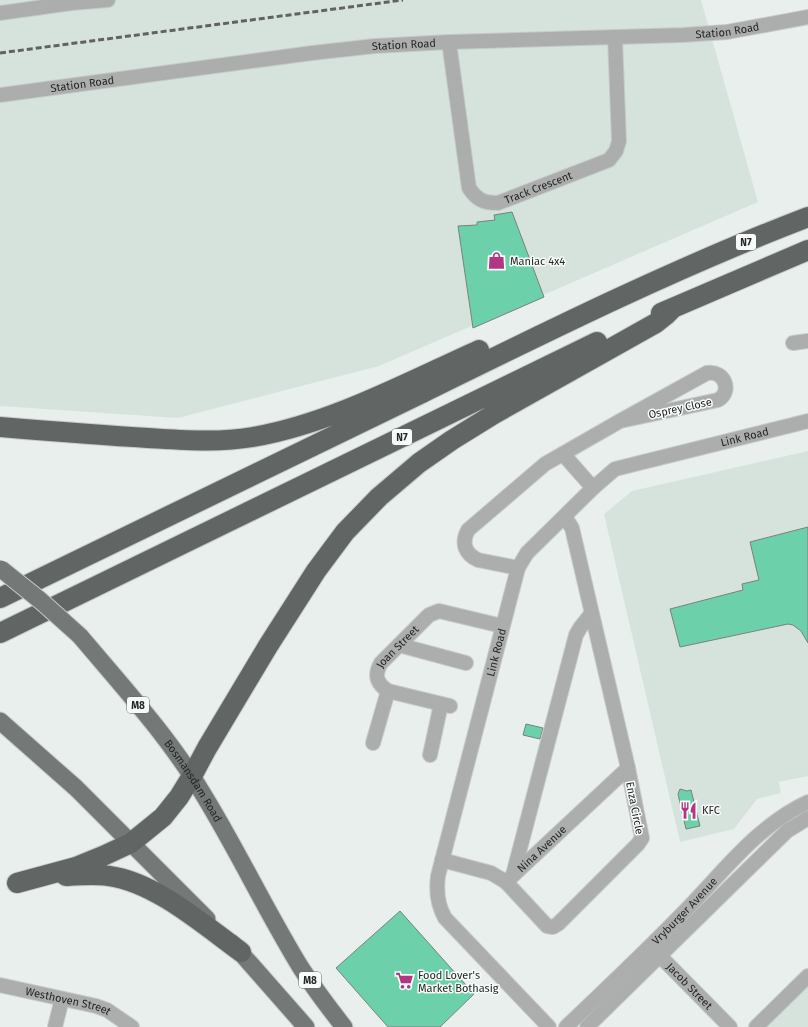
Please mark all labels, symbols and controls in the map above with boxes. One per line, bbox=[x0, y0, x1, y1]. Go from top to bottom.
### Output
street label: Station Road bbox=[695, 20, 760, 41]
street label: Station Road bbox=[371, 37, 436, 53]
street label: Station Road bbox=[50, 74, 115, 95]
street label: Track Crescent bbox=[503, 169, 574, 207]
road number: N7 bbox=[736, 234, 756, 250]
shop icon: Maniac 4x4 bbox=[487, 251, 507, 271]
place label: Maniac 4x4 bbox=[510, 255, 565, 268]
street label: Osprey Close bbox=[647, 395, 713, 422]
street label: Link Road bbox=[719, 425, 770, 449]
road number: N7 bbox=[392, 429, 412, 445]
street label: Joan Street bbox=[374, 623, 422, 670]
street label: Link Road bbox=[484, 627, 509, 678]
road number: M8 bbox=[127, 697, 149, 713]
street label: Bosmansdam Road bbox=[161, 737, 224, 824]
street label: Enza Circle bbox=[623, 781, 646, 836]
restaurant icon: KFC bbox=[679, 800, 699, 820]
place label: KFC bbox=[702, 804, 720, 817]
street label: Nina Avenue bbox=[515, 823, 569, 875]
street label: Vryburger Avenue bbox=[650, 875, 720, 947]
street label: Jacob Street bbox=[663, 960, 715, 1012]
place label: Food Lover's Market Bothasig bbox=[418, 969, 499, 995]
supermarket icon: Food Lover's Market Bothasig bbox=[395, 971, 415, 991]
road number: M8 bbox=[299, 972, 321, 988]
street label: Westhoven Street bbox=[24, 985, 114, 1018]

